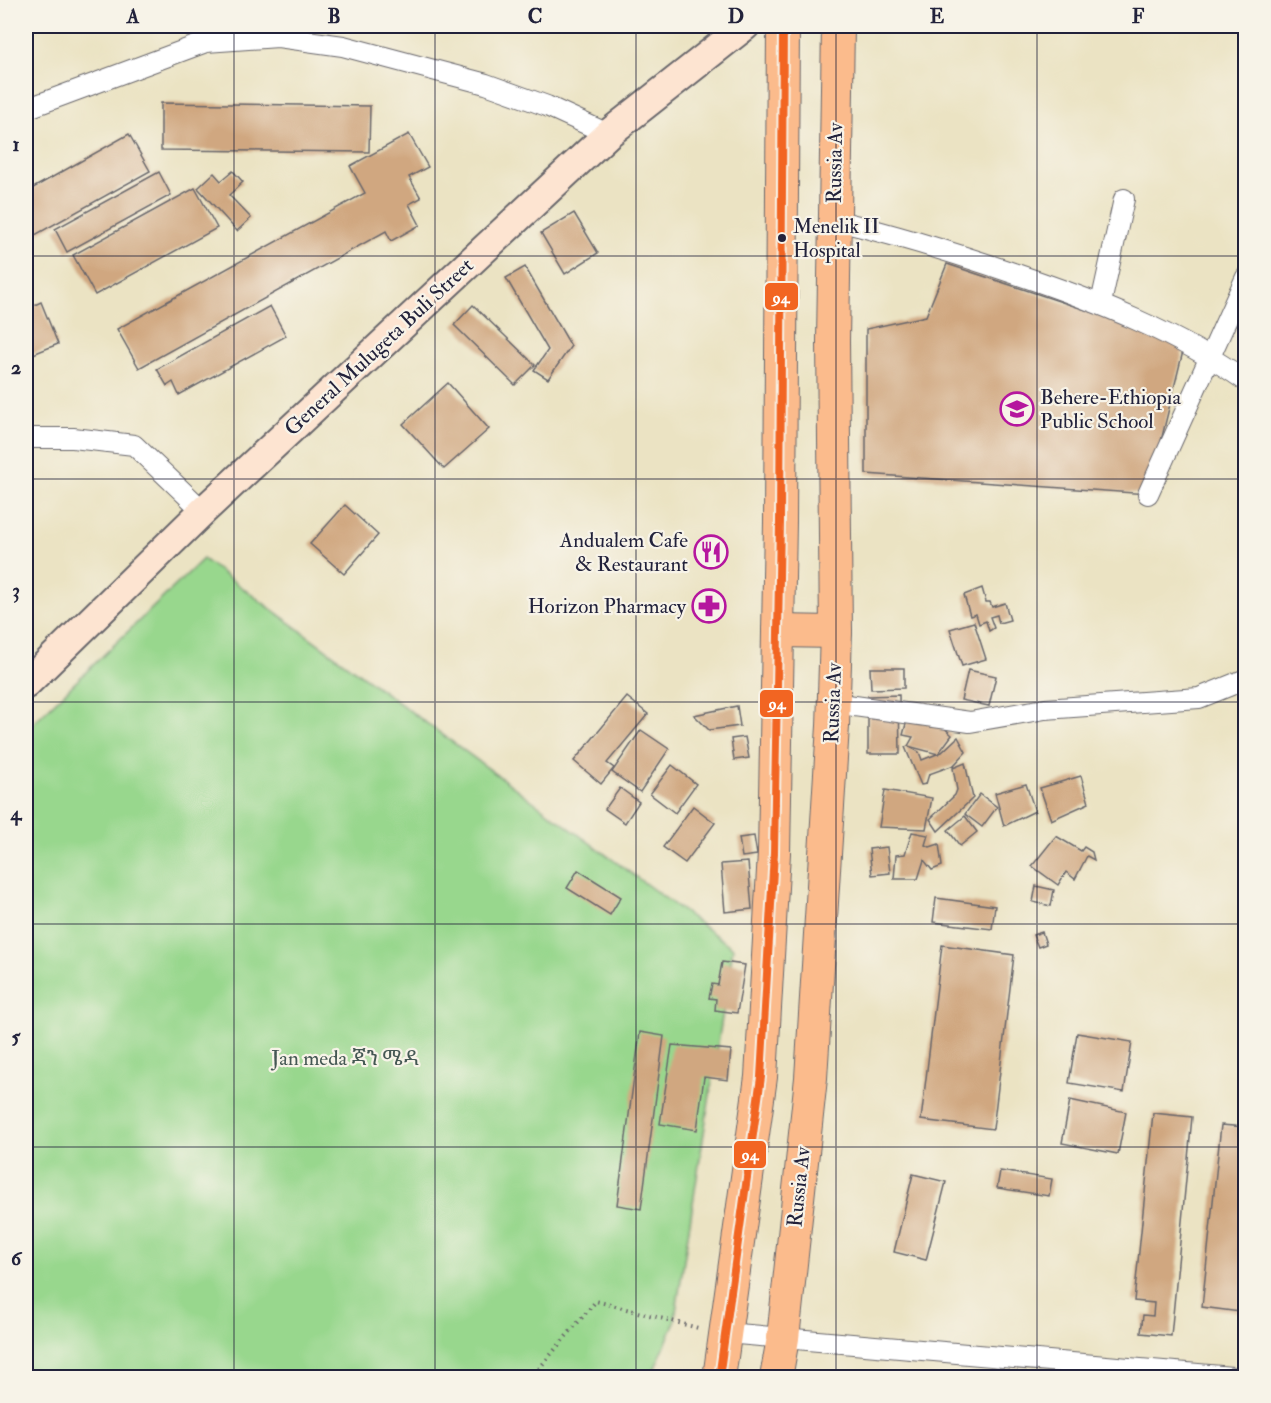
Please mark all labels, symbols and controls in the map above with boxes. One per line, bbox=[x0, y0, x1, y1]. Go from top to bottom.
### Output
text: A bbox=[126, 4, 140, 29]
text: B bbox=[327, 4, 341, 29]
text: C bbox=[528, 4, 542, 29]
text: D bbox=[728, 4, 744, 29]
text: E bbox=[930, 4, 945, 29]
text: F bbox=[1132, 4, 1145, 29]
street label: Russia Av bbox=[821, 122, 849, 204]
text: 1 bbox=[12, 132, 20, 157]
place label: Menelik II Hospital bbox=[793, 214, 879, 264]
marker: Menelik II Hospital bbox=[776, 232, 788, 244]
street label: General Mulugeta Buli Street bbox=[279, 252, 479, 442]
line badge: 94 bbox=[764, 282, 799, 311]
text: 94 bbox=[771, 288, 791, 308]
text: 2 bbox=[11, 355, 21, 380]
place label: Behere-Ethiopia Public School bbox=[1040, 384, 1181, 435]
school or university icon: Behere-Ethiopia Public School bbox=[999, 391, 1035, 427]
place label: Andualem Cafe & Restaurant bbox=[559, 527, 688, 578]
restaurant icon: Andualem Cafe & Restaurant bbox=[693, 534, 729, 570]
text: 3 bbox=[12, 578, 20, 603]
pharmacy icon: Horizon Pharmacy bbox=[691, 588, 727, 624]
place label: Horizon Pharmacy bbox=[528, 593, 687, 620]
street label: Russia Av bbox=[818, 661, 848, 744]
line badge: 94 bbox=[759, 689, 794, 718]
text: 94 bbox=[767, 694, 787, 714]
text: 4 bbox=[10, 801, 23, 826]
text: 5 bbox=[12, 1024, 22, 1049]
park label: Jan meda ጃን ሜዳ bbox=[270, 1045, 419, 1072]
line badge: 94 bbox=[733, 1140, 767, 1169]
text: 94 bbox=[740, 1145, 760, 1165]
street label: Russia Av bbox=[781, 1145, 817, 1228]
text: 6 bbox=[11, 1246, 23, 1271]

